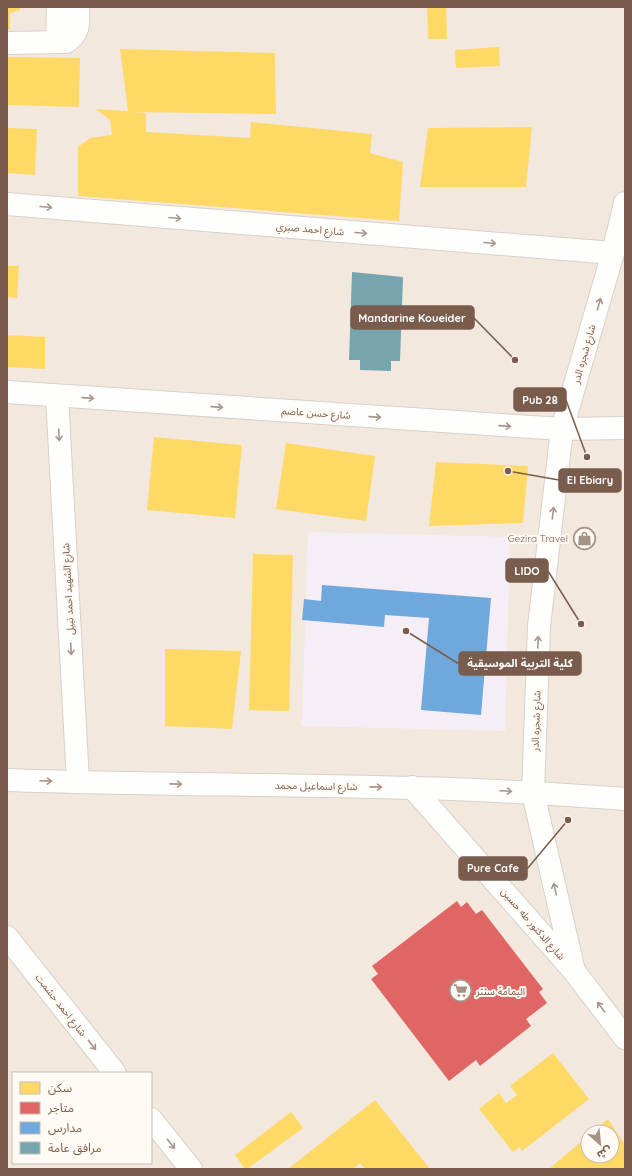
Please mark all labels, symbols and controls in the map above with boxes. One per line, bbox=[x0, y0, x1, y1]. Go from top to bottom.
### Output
one-way arrow bbox=[39, 204, 52, 211]
one-way arrow bbox=[168, 214, 181, 221]
street label: شارع احمد صبري bbox=[275, 220, 345, 240]
one-way arrow bbox=[354, 229, 367, 236]
one-way arrow bbox=[483, 240, 496, 247]
one-way arrow bbox=[595, 298, 603, 311]
callout: Mandarine Koueider bbox=[351, 306, 474, 329]
text: Mandarine Koueider bbox=[358, 311, 466, 325]
street label: شارع شجره الدر bbox=[569, 323, 600, 386]
callout: Pub 28 bbox=[514, 388, 566, 411]
text: Pub 28 bbox=[522, 393, 558, 407]
one-way arrow bbox=[81, 394, 94, 401]
one-way arrow bbox=[210, 403, 223, 410]
street label: شارع حسن عاصم bbox=[281, 404, 351, 423]
one-way arrow bbox=[368, 413, 381, 420]
one-way arrow bbox=[498, 422, 511, 429]
one-way arrow bbox=[56, 428, 63, 441]
callout: El Ebiary bbox=[559, 469, 621, 492]
text: El Ebiary bbox=[567, 473, 613, 487]
one-way arrow bbox=[549, 507, 556, 520]
shop icon: Gezira Travel bbox=[571, 525, 597, 551]
place label: Gezira Travel bbox=[508, 532, 568, 545]
street label: شارع الشهيد احمد نبيل bbox=[59, 543, 78, 635]
callout: LIDO bbox=[506, 559, 548, 582]
text: LIDO bbox=[514, 564, 540, 578]
one-way arrow bbox=[535, 636, 542, 649]
one-way arrow bbox=[67, 642, 74, 655]
callout: كلية التربية الموسيقية bbox=[459, 652, 581, 675]
text: كلية التربية الموسيقية bbox=[467, 656, 574, 670]
street label: شارع شجره الدر bbox=[528, 690, 545, 753]
one-way arrow bbox=[39, 777, 52, 785]
street label: شارع اسماعيل محمد bbox=[275, 779, 358, 794]
one-way arrow bbox=[169, 780, 182, 788]
one-way arrow bbox=[369, 783, 382, 791]
one-way arrow bbox=[499, 788, 512, 795]
callout: Pure Cafe bbox=[459, 857, 527, 880]
text: Pure Cafe bbox=[467, 861, 519, 875]
one-way arrow bbox=[551, 882, 559, 895]
street label: شارع الدكتور طه حسين bbox=[497, 885, 568, 963]
street label: شارع احمد حشمت bbox=[32, 971, 89, 1039]
supermarket icon: اليمامة سنتر bbox=[448, 978, 474, 1004]
place label: اليمامة سنتر bbox=[475, 985, 525, 998]
one-way arrow bbox=[597, 1002, 606, 1013]
one-way arrow bbox=[88, 1039, 96, 1050]
legend bbox=[12, 1072, 152, 1164]
text: سكن bbox=[48, 1080, 72, 1095]
text: متاجر bbox=[47, 1100, 74, 1115]
text: مدارس bbox=[48, 1120, 82, 1135]
north arrow bbox=[580, 1124, 620, 1164]
one-way arrow bbox=[166, 1139, 175, 1149]
text: مرافق عامة bbox=[48, 1140, 102, 1156]
text: ش bbox=[595, 1143, 614, 1163]

